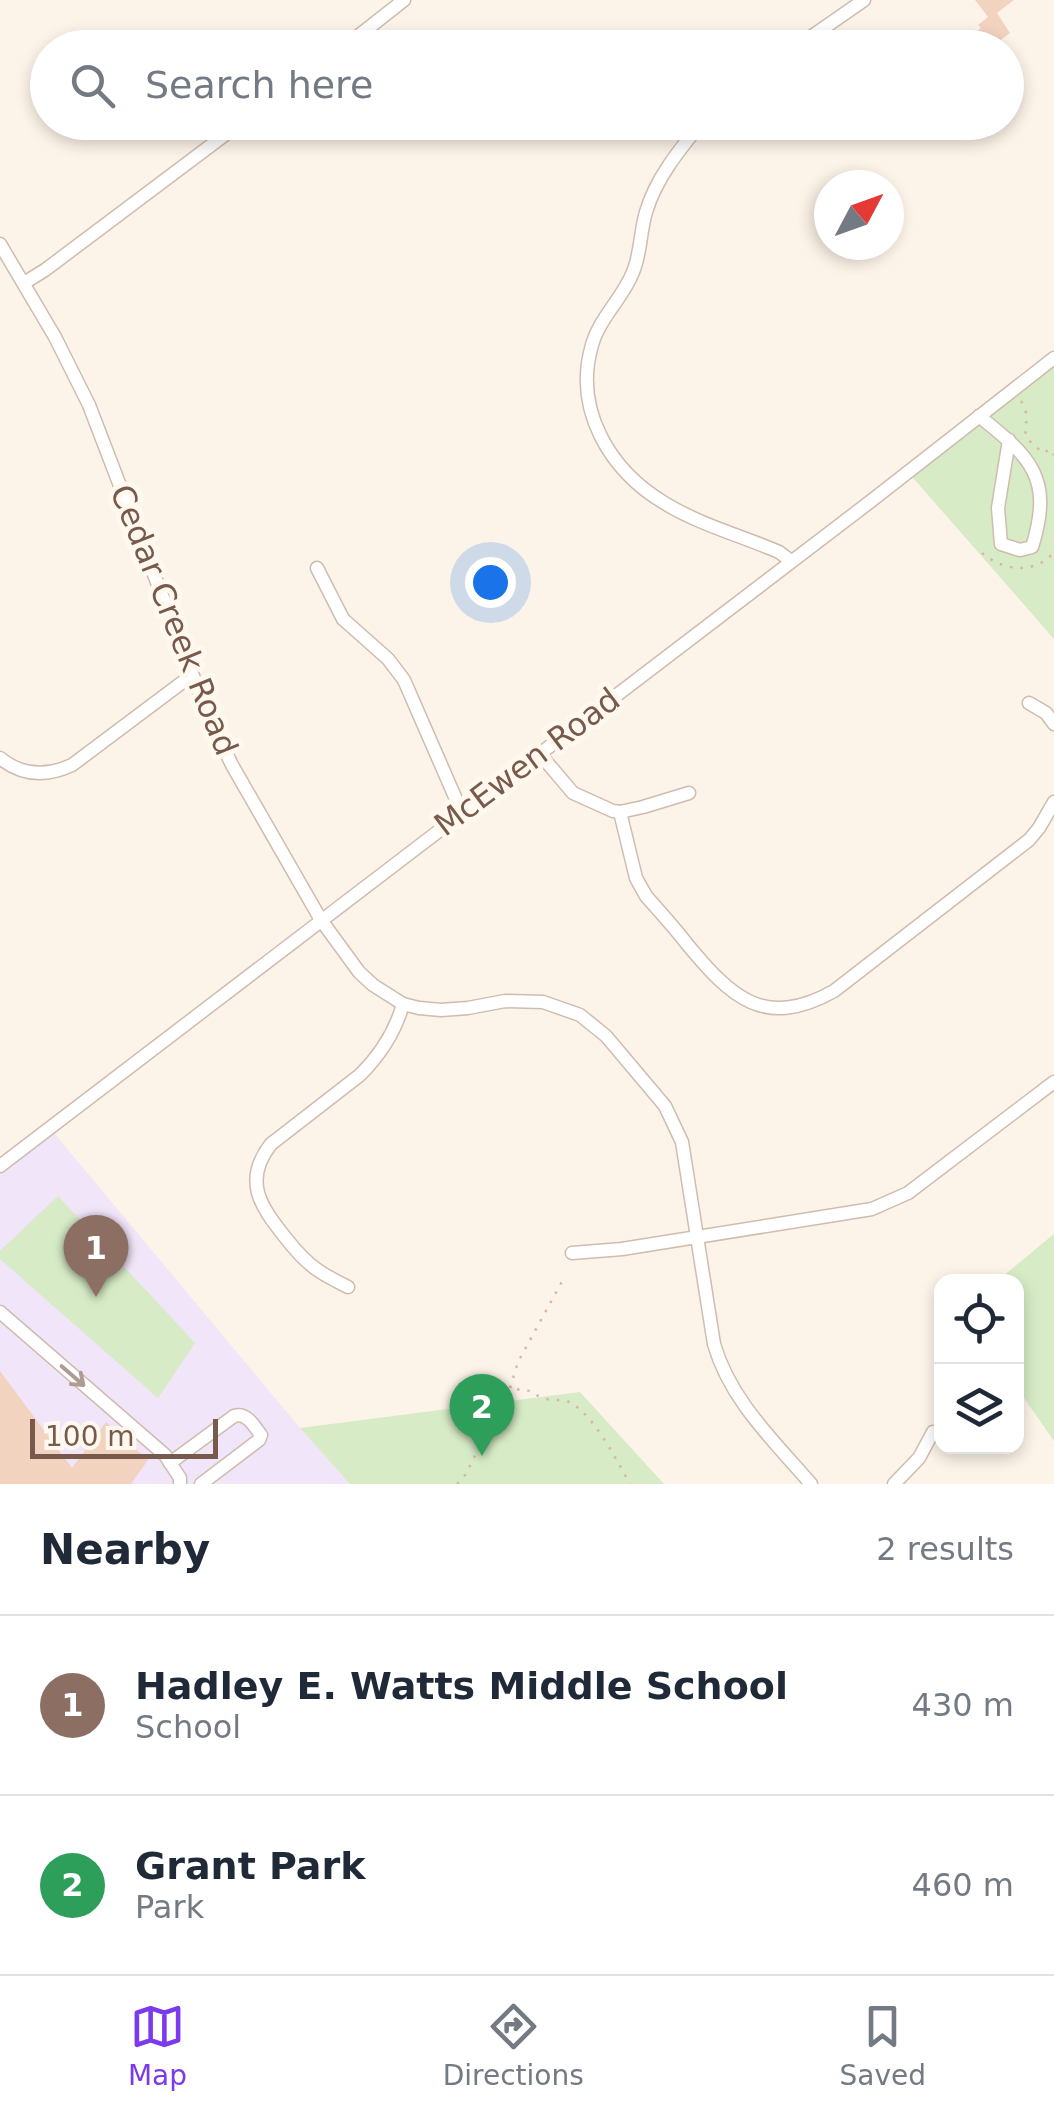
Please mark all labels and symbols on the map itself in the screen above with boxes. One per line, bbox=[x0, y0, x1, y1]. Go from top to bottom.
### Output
north arrow bbox=[814, 170, 904, 260]
street label: Cedar Creek Road bbox=[102, 479, 246, 761]
your location bbox=[465, 557, 516, 608]
street label: McEwen Road bbox=[427, 680, 627, 844]
pin: 1 bbox=[64, 1214, 128, 1297]
one-way arrow bbox=[60, 1364, 86, 1386]
pin: 2 bbox=[450, 1374, 514, 1456]
scale bar bbox=[30, 1414, 218, 1458]

